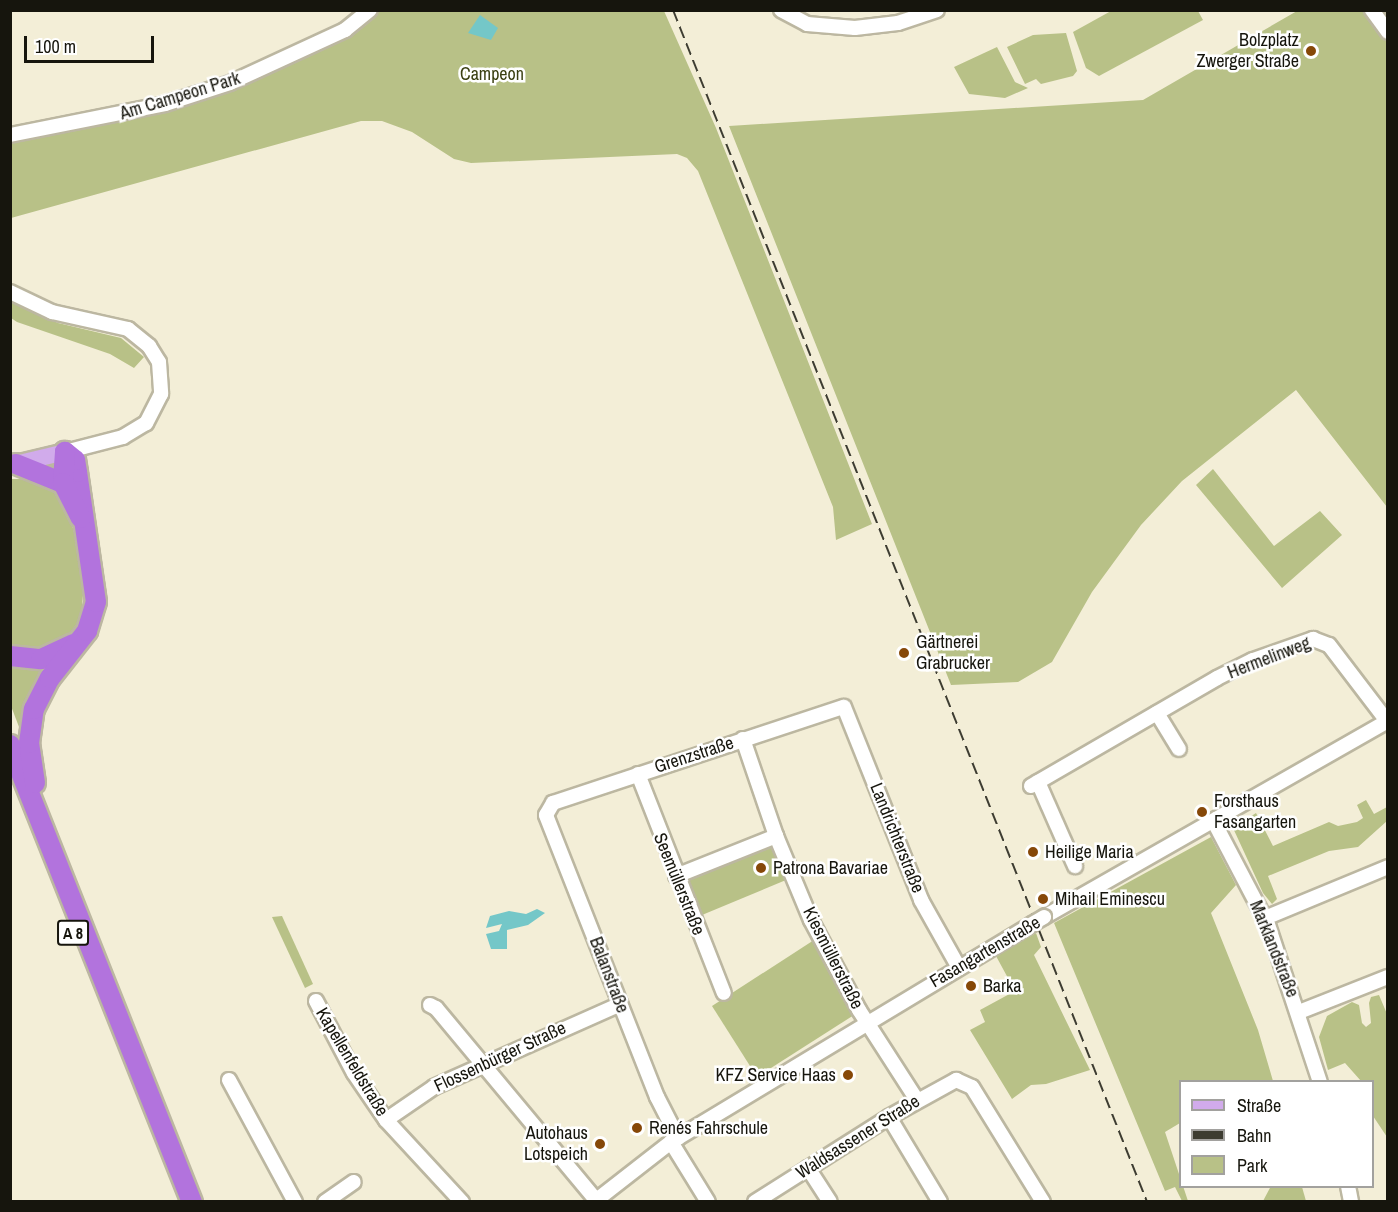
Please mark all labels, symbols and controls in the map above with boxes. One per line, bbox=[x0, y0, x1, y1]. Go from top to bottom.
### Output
scale bar bbox=[27, 24, 158, 62]
place label: Bolzplatz Zwerger Straße bbox=[1196, 30, 1299, 72]
text: 100 m bbox=[35, 34, 76, 59]
marker: Bolzplatz Zwerger Straße bbox=[1304, 44, 1318, 58]
park label: Campeon bbox=[460, 63, 524, 85]
street label: Am Campeon Park bbox=[117, 67, 243, 125]
place label: Gärtnerei Grabrucker bbox=[916, 632, 990, 674]
street label: Hermelinweg bbox=[1225, 632, 1313, 684]
marker: Gärtnerei Grabrucker bbox=[897, 646, 911, 660]
street label: Grenzstraße bbox=[652, 732, 736, 778]
street label: Landrichterstraße bbox=[865, 780, 929, 896]
place label: Forsthaus Fasangarten bbox=[1214, 791, 1296, 834]
marker: Forsthaus Fasangarten bbox=[1195, 805, 1209, 819]
street label: Seemüllerstraße bbox=[649, 830, 709, 938]
place label: Heilige Maria bbox=[1045, 841, 1134, 863]
marker: Heilige Maria bbox=[1026, 845, 1040, 859]
place label: Patrona Bavariae bbox=[773, 857, 888, 879]
marker: Patrona Bavariae bbox=[754, 861, 768, 875]
place label: Mihail Eminescu bbox=[1055, 888, 1165, 910]
marker: Mihail Eminescu bbox=[1036, 892, 1050, 906]
street label: Marklandstraße bbox=[1245, 897, 1303, 1001]
street label: Kiesmüllerstraße bbox=[798, 903, 868, 1013]
street label: Fasangartenstraße bbox=[926, 912, 1044, 992]
road number: A 8 bbox=[56, 920, 90, 946]
street label: Balanstraße bbox=[585, 934, 633, 1016]
place label: Barka bbox=[983, 975, 1022, 997]
marker: Barka bbox=[964, 979, 978, 993]
street label: Kapellenfeldstraße bbox=[311, 1004, 393, 1120]
street label: Flossenbürger Straße bbox=[431, 1017, 569, 1097]
place label: KFZ Service Haas bbox=[715, 1064, 836, 1086]
marker: KFZ Service Haas bbox=[841, 1068, 855, 1082]
legend bbox=[1179, 1080, 1374, 1188]
street label: Waldsassener Straße bbox=[792, 1090, 924, 1184]
text: Straße bbox=[1237, 1093, 1281, 1118]
place label: Renés Fahrschule bbox=[649, 1117, 768, 1139]
marker: Renés Fahrschule bbox=[630, 1121, 644, 1135]
place label: Autohaus Lotspeich bbox=[524, 1123, 588, 1166]
text: Bahn bbox=[1237, 1123, 1271, 1148]
marker: Autohaus Lotspeich bbox=[593, 1137, 607, 1151]
text: Park bbox=[1237, 1153, 1267, 1178]

